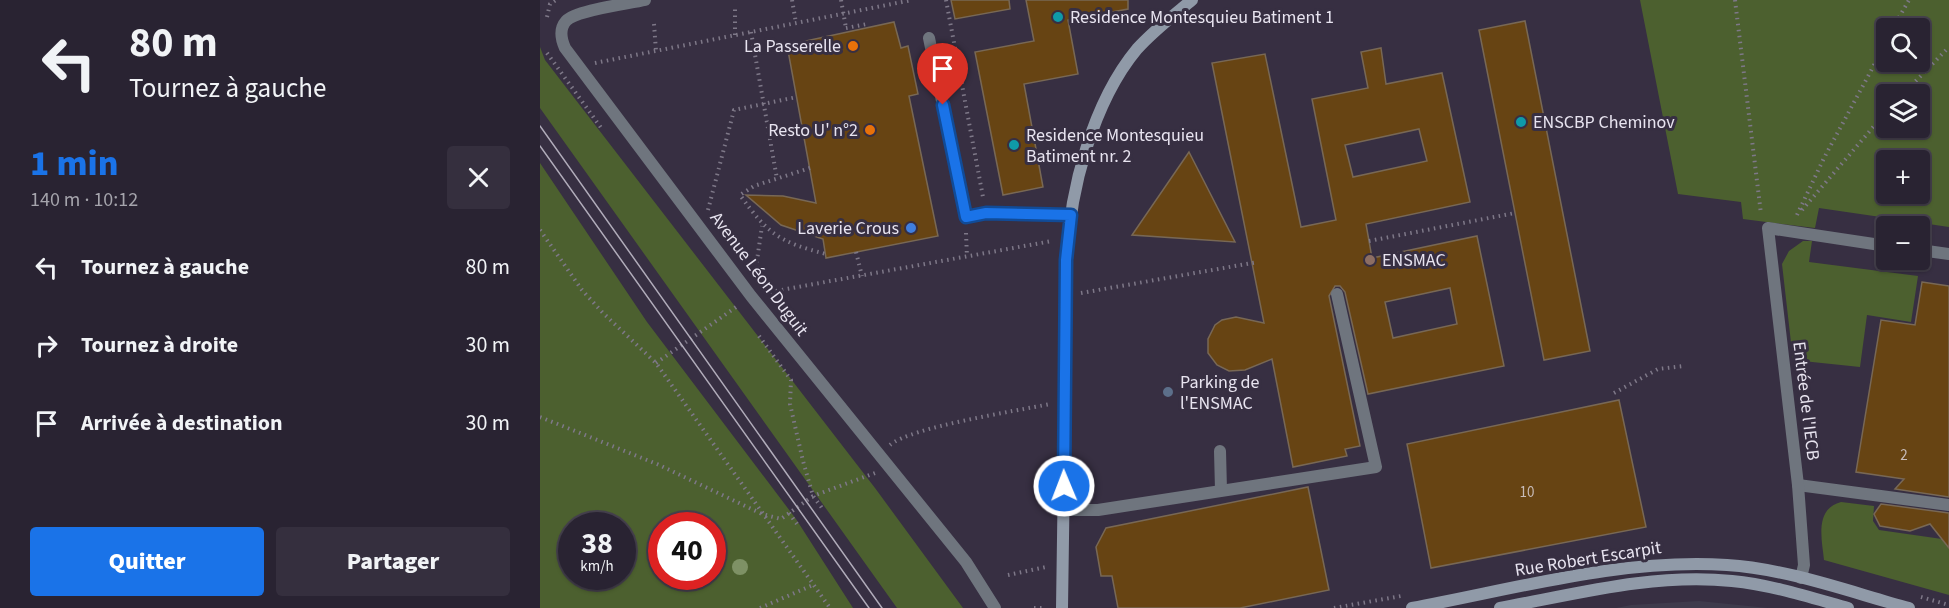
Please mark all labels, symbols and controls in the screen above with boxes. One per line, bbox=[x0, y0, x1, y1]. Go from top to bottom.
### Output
place label: Residence Montesquieu Batiment 1 bbox=[1070, 5, 1334, 30]
marker: Residence Montesquieu Batiment 1 bbox=[1051, 10, 1065, 24]
text: 80 m bbox=[129, 13, 218, 73]
map controls bbox=[1876, 18, 1930, 270]
button: search bbox=[1876, 18, 1930, 72]
icon: left bbox=[30, 24, 108, 102]
place label: La Passerelle bbox=[744, 34, 841, 59]
marker: La Passerelle bbox=[846, 39, 860, 53]
pin bbox=[917, 43, 968, 105]
icon: arrive bbox=[926, 52, 959, 85]
text: Tournez à gauche bbox=[129, 69, 326, 108]
button: layers bbox=[1876, 84, 1930, 138]
place label: ENSCBP Cheminov bbox=[1533, 110, 1675, 135]
marker: ENSCBP Cheminov bbox=[1514, 115, 1528, 129]
place label: Resto U' n°2 bbox=[768, 118, 858, 143]
marker: Resto U' n°2 bbox=[863, 123, 877, 137]
place label: Residence Montesquieu Batiment nr. 2 bbox=[1026, 123, 1204, 169]
text: 1 min bbox=[30, 138, 118, 189]
marker: Residence Montesquieu Batiment nr. 2 bbox=[1007, 138, 1021, 152]
button: close bbox=[447, 146, 510, 209]
button: + bbox=[1876, 150, 1930, 204]
text: 140 m · 10:12 bbox=[30, 186, 138, 214]
street label: Avenue Léon Duguit bbox=[704, 207, 814, 341]
place label: Laverie Crous bbox=[797, 216, 899, 241]
button: − bbox=[1876, 216, 1930, 270]
marker: Laverie Crous bbox=[904, 221, 918, 235]
place label: ENSMAC bbox=[1382, 248, 1446, 273]
icon: left bbox=[30, 251, 63, 284]
text: Tournez à gauche bbox=[81, 251, 249, 283]
text: 80 m bbox=[465, 251, 510, 283]
marker: ENSMAC bbox=[1363, 253, 1377, 267]
icon: right bbox=[30, 329, 63, 362]
text: Tournez à droite bbox=[81, 329, 238, 361]
text: 30 m bbox=[465, 329, 510, 361]
street label: Entrée de l'IECB bbox=[1786, 340, 1826, 462]
place label: Parking de l'ENSMAC bbox=[1180, 370, 1260, 416]
marker: Parking de l'ENSMAC bbox=[1161, 385, 1175, 399]
icon: arrive bbox=[30, 407, 63, 440]
text: Arrivée à destination bbox=[81, 407, 283, 439]
text: 30 m bbox=[465, 407, 510, 439]
house number: 2 bbox=[1900, 445, 1908, 466]
position arrow bbox=[1032, 454, 1096, 518]
house number: 10 bbox=[1520, 482, 1534, 503]
speed limit sign: 40 bbox=[648, 512, 726, 590]
text: 38 bbox=[581, 522, 613, 565]
button: Quitter bbox=[30, 527, 264, 596]
button: Partager bbox=[276, 527, 510, 596]
street label: Rue Robert Escarpit bbox=[1513, 535, 1663, 583]
text: km/h bbox=[580, 556, 614, 577]

